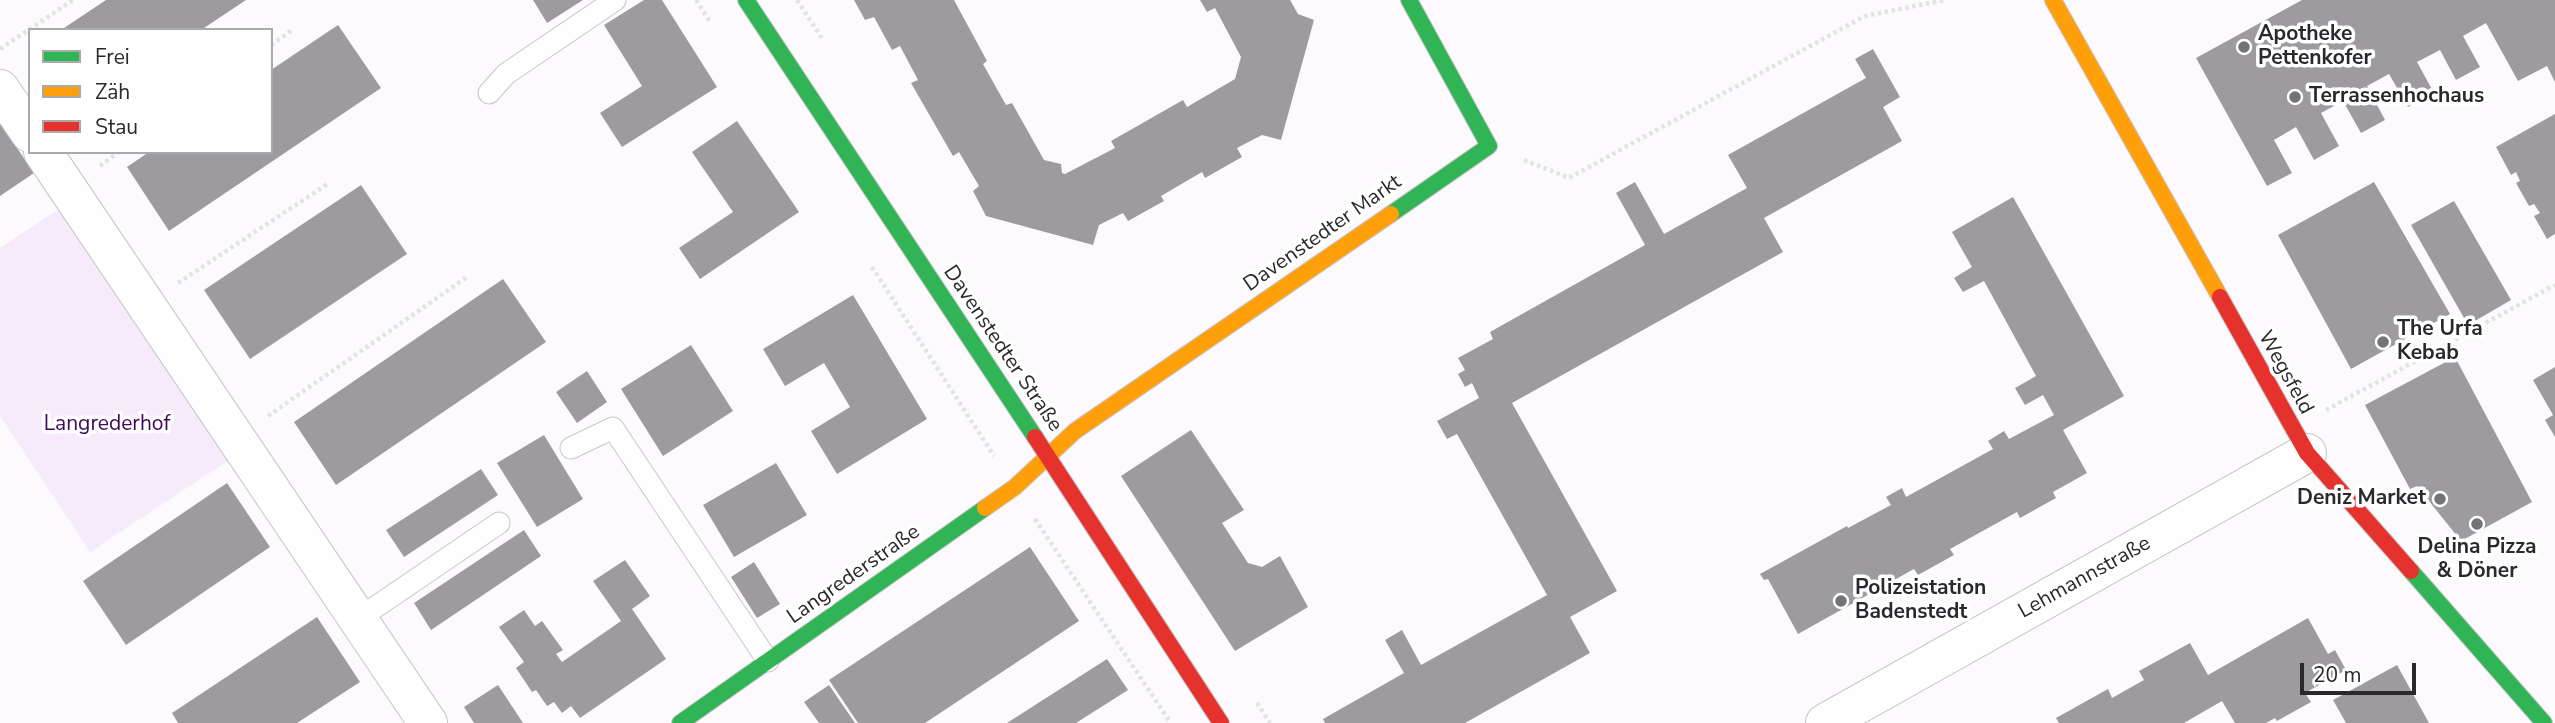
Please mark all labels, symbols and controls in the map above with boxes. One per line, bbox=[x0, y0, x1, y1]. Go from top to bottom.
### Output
place label: Apotheke Pettenkofer bbox=[2258, 22, 2372, 72]
legend bbox=[28, 28, 273, 154]
marker: Apotheke Pettenkofer bbox=[2236, 39, 2252, 55]
text: Frei bbox=[95, 43, 130, 71]
text: Zäh bbox=[95, 78, 130, 106]
place label: Terrassenhochaus bbox=[2309, 84, 2484, 110]
marker: Terrassenhochaus bbox=[2287, 89, 2303, 105]
text: Stau bbox=[95, 113, 138, 141]
street label: Davenstedter Markt bbox=[1239, 170, 1407, 298]
street label: Davenstedter Straße bbox=[937, 261, 1067, 437]
place label: The Urfa Kebab bbox=[2397, 317, 2483, 367]
street label: Wegsfeld bbox=[2252, 327, 2318, 419]
marker: The Urfa Kebab bbox=[2375, 334, 2391, 350]
park label: Langrederhof bbox=[44, 412, 170, 438]
place label: Deniz Market bbox=[2297, 486, 2426, 512]
marker: Deniz Market bbox=[2432, 491, 2448, 507]
marker: Delina Pizza & Döner bbox=[2469, 516, 2485, 532]
street label: Langrederstraße bbox=[783, 520, 925, 630]
street label: Lehmannstraße bbox=[2014, 531, 2156, 625]
place label: Delina Pizza & Döner bbox=[2417, 535, 2537, 585]
place label: Polizeistation Badenstedt bbox=[1855, 576, 1986, 626]
marker: Polizeistation Badenstedt bbox=[1833, 593, 1849, 609]
scale bar bbox=[2303, 650, 2418, 694]
text: 20 m bbox=[2313, 661, 2362, 689]

